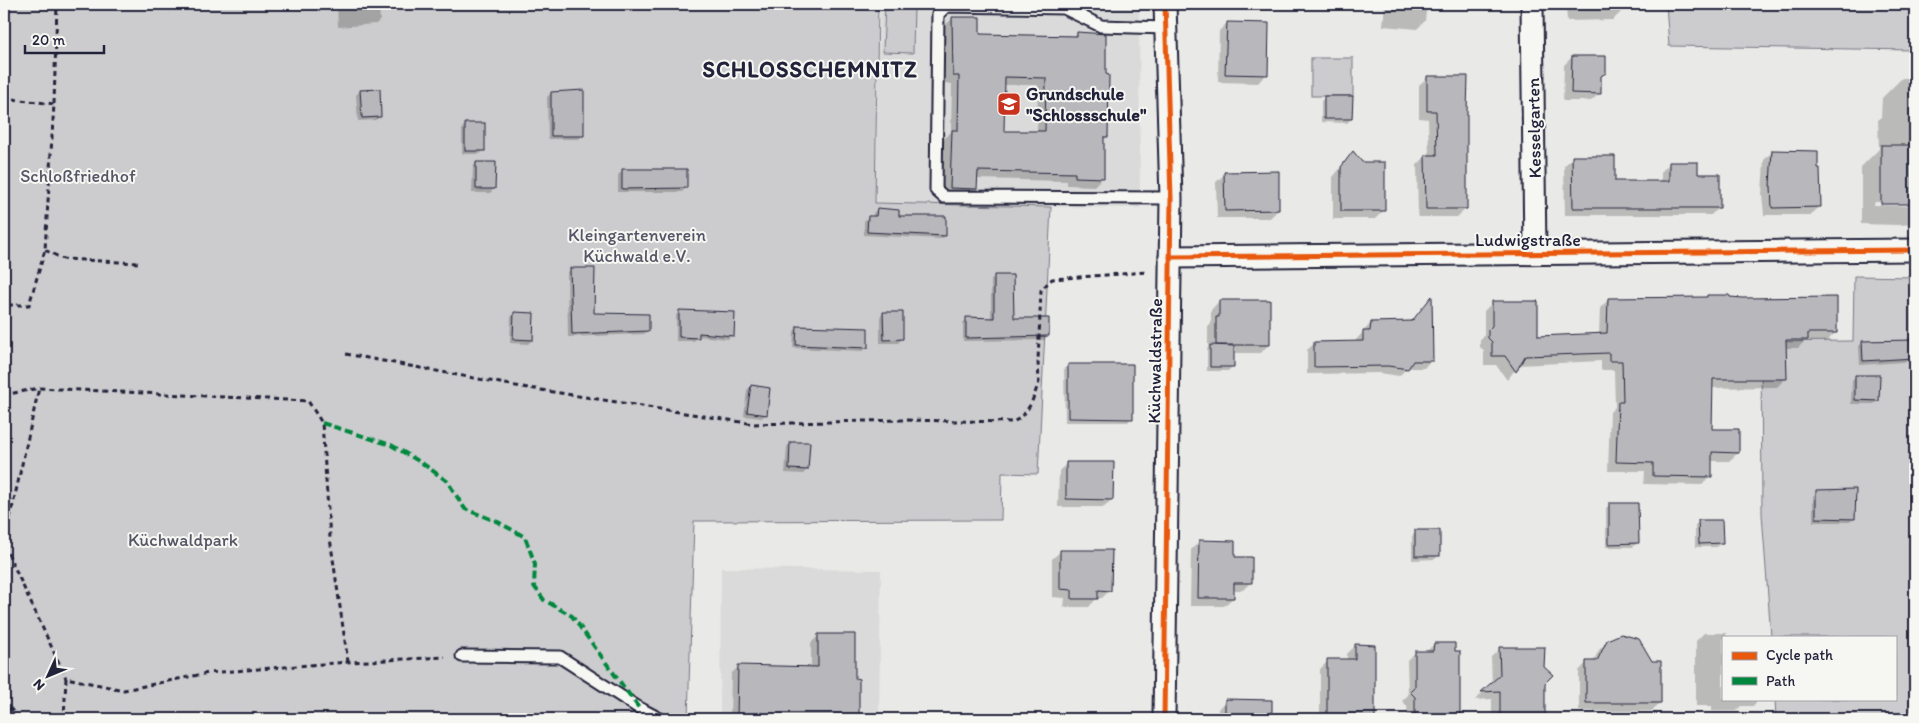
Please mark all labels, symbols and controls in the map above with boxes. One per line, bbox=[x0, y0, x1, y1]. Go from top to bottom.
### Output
scale bar bbox=[25, 22, 104, 54]
text: 20 m bbox=[32, 31, 66, 49]
district label: SCHLOSSCHEMNITZ bbox=[703, 56, 917, 83]
street label: Kesselgarten bbox=[1522, 78, 1546, 178]
place label: Grundschule "Schlossschule" bbox=[1026, 83, 1147, 126]
school or university icon: Grundschule "Schlossschule" bbox=[996, 91, 1022, 117]
park label: Schloßfriedhof bbox=[20, 165, 136, 187]
park label: Kleingartenverein Küchwald e.V. bbox=[568, 224, 706, 267]
street label: Ludwigstraße bbox=[1475, 229, 1581, 251]
street label: Küchwaldstraße bbox=[1143, 298, 1167, 424]
park label: Küchwaldpark bbox=[128, 529, 238, 551]
legend bbox=[1722, 636, 1896, 700]
text: Cycle path bbox=[1766, 646, 1833, 664]
north arrow bbox=[22, 650, 72, 700]
text: Path bbox=[1766, 672, 1795, 690]
text: N bbox=[30, 675, 48, 694]

